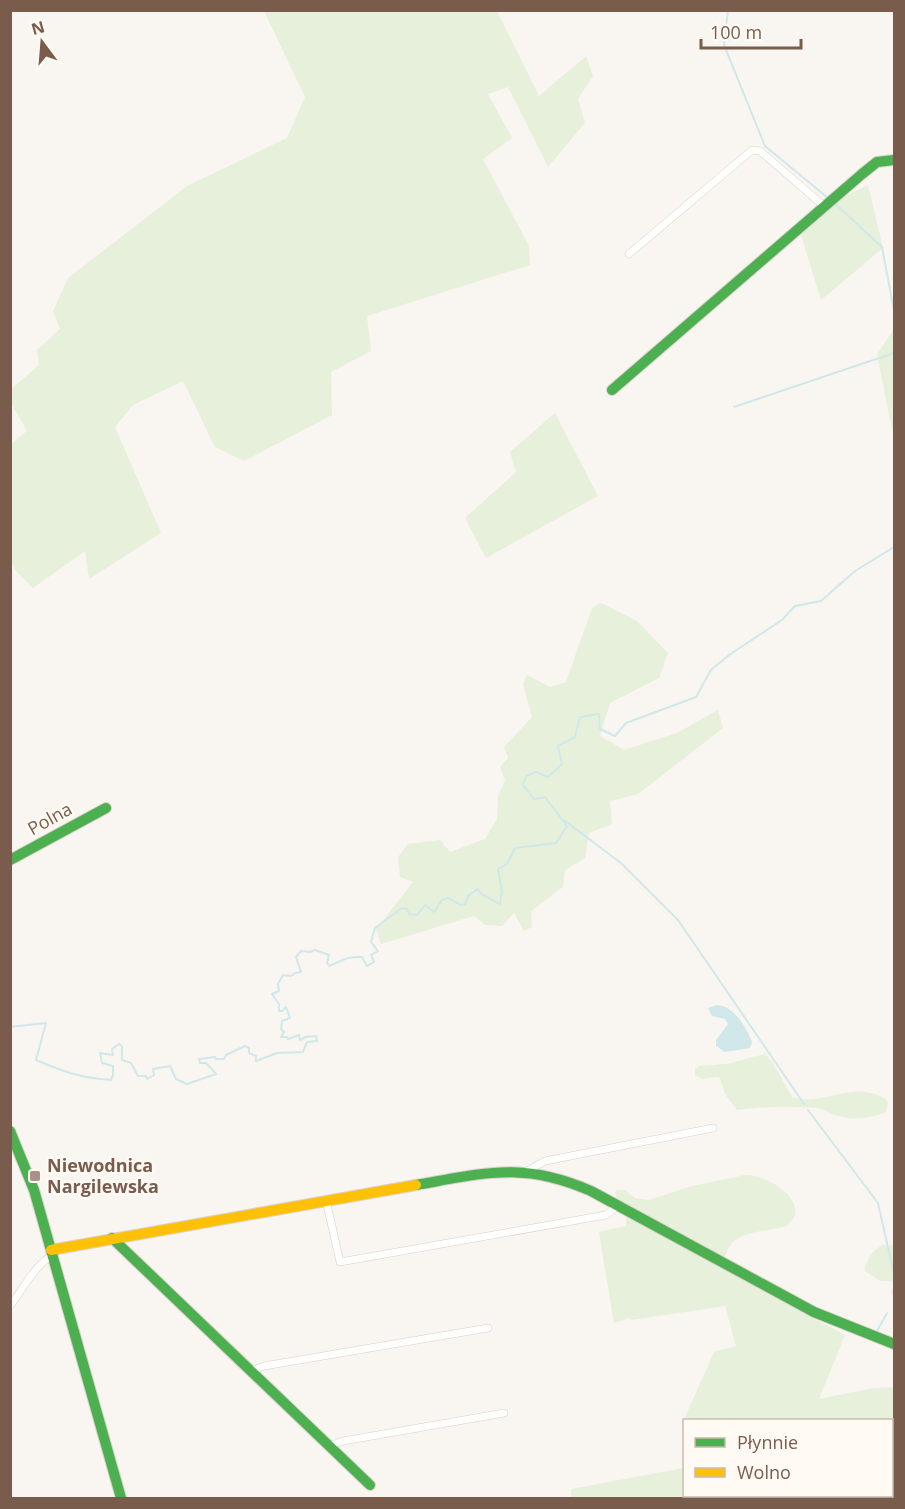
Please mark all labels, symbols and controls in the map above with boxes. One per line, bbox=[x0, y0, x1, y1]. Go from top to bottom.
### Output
north arrow bbox=[12, 12, 72, 72]
scale bar bbox=[701, 12, 802, 50]
text: N bbox=[29, 15, 47, 40]
text: 100 m bbox=[710, 20, 762, 44]
street label: Polna bbox=[23, 796, 76, 840]
place label: Niewodnica Nargilewska bbox=[47, 1153, 159, 1198]
marker: Niewodnica Nargilewska bbox=[28, 1169, 42, 1183]
legend bbox=[683, 1419, 893, 1497]
text: Płynnie bbox=[737, 1430, 798, 1454]
text: Wolno bbox=[737, 1460, 791, 1484]

